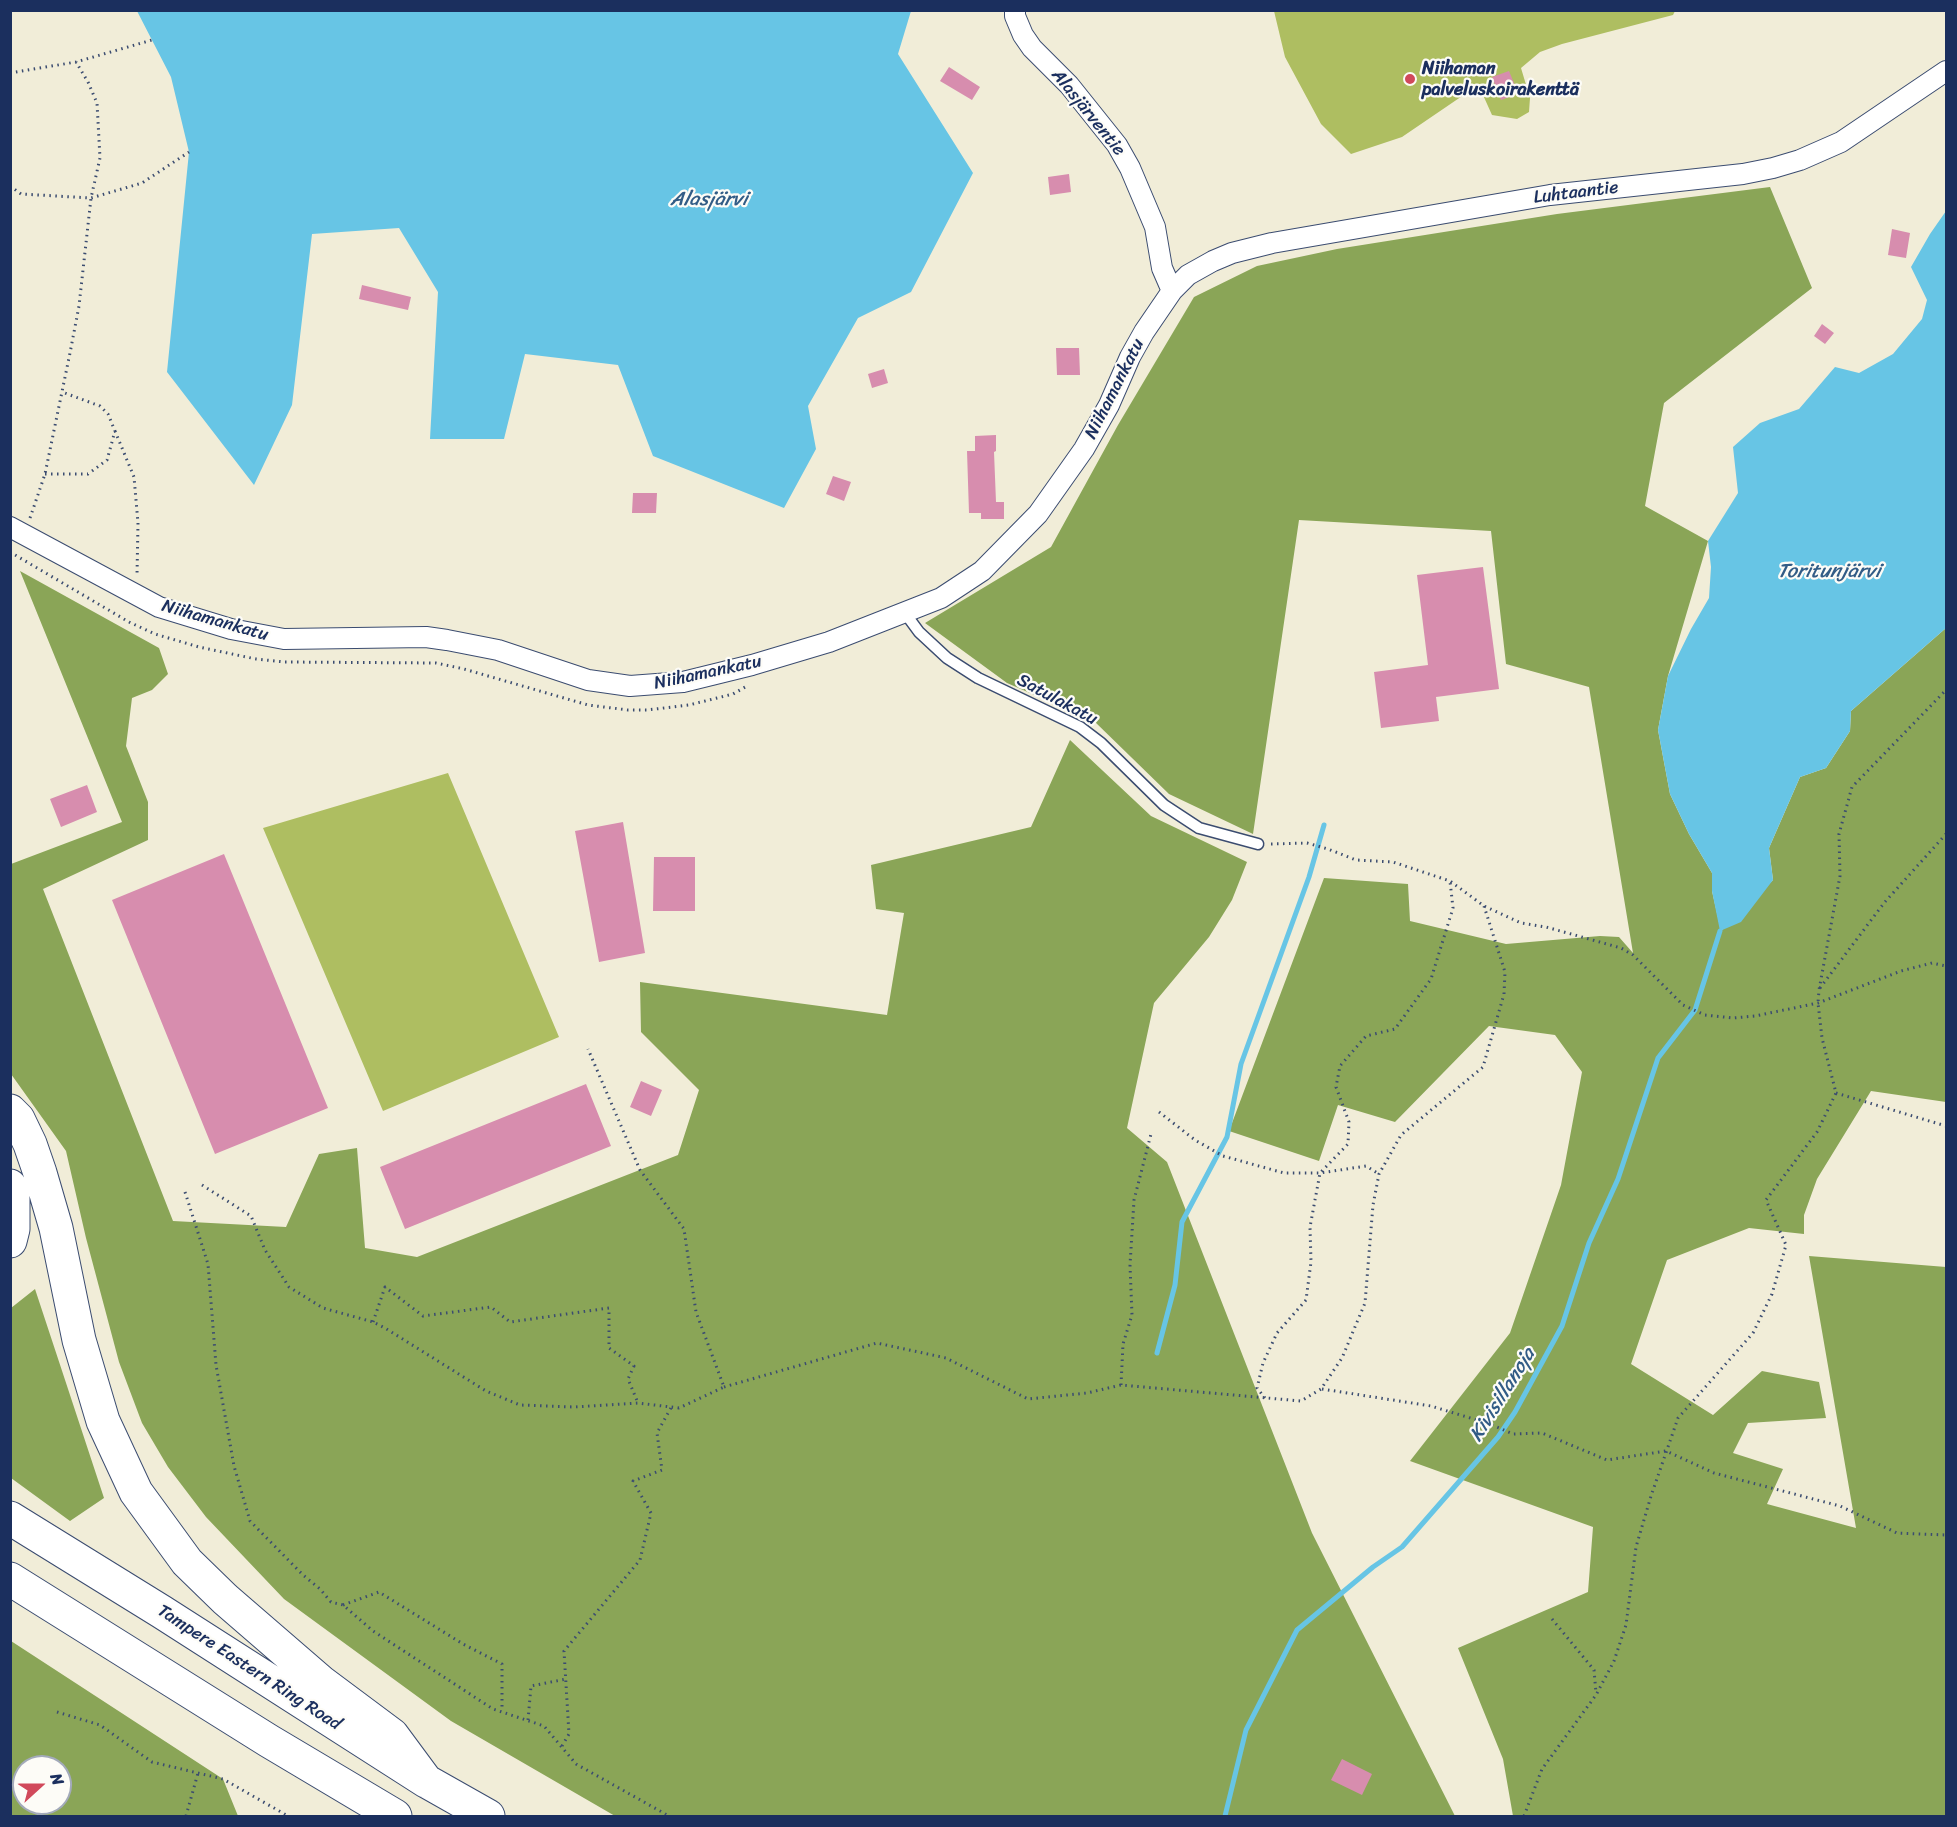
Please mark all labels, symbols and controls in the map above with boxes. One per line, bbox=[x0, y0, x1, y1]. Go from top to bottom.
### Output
place label: Niihaman palveluskoirakenttä bbox=[1422, 58, 1579, 100]
street label: Alasjärventie bbox=[1046, 65, 1130, 161]
marker: Niihaman palveluskoirakenttä bbox=[1403, 72, 1417, 86]
street label: Luhtaantie bbox=[1532, 177, 1620, 209]
water label: Alasjärvi bbox=[671, 188, 747, 212]
street label: Niihamankatu bbox=[1080, 335, 1150, 443]
water label: Toritunjärvi bbox=[1777, 560, 1881, 584]
street label: Niihamankatu bbox=[159, 596, 271, 646]
street label: Niihamankatu bbox=[652, 651, 764, 695]
street label: Satulakatu bbox=[1013, 670, 1101, 730]
water label: Kivisillanoja bbox=[1465, 1344, 1541, 1446]
street label: Tampere Eastern Ring Road bbox=[153, 1600, 345, 1736]
north arrow bbox=[12, 1755, 72, 1815]
text: N bbox=[42, 1769, 73, 1789]

